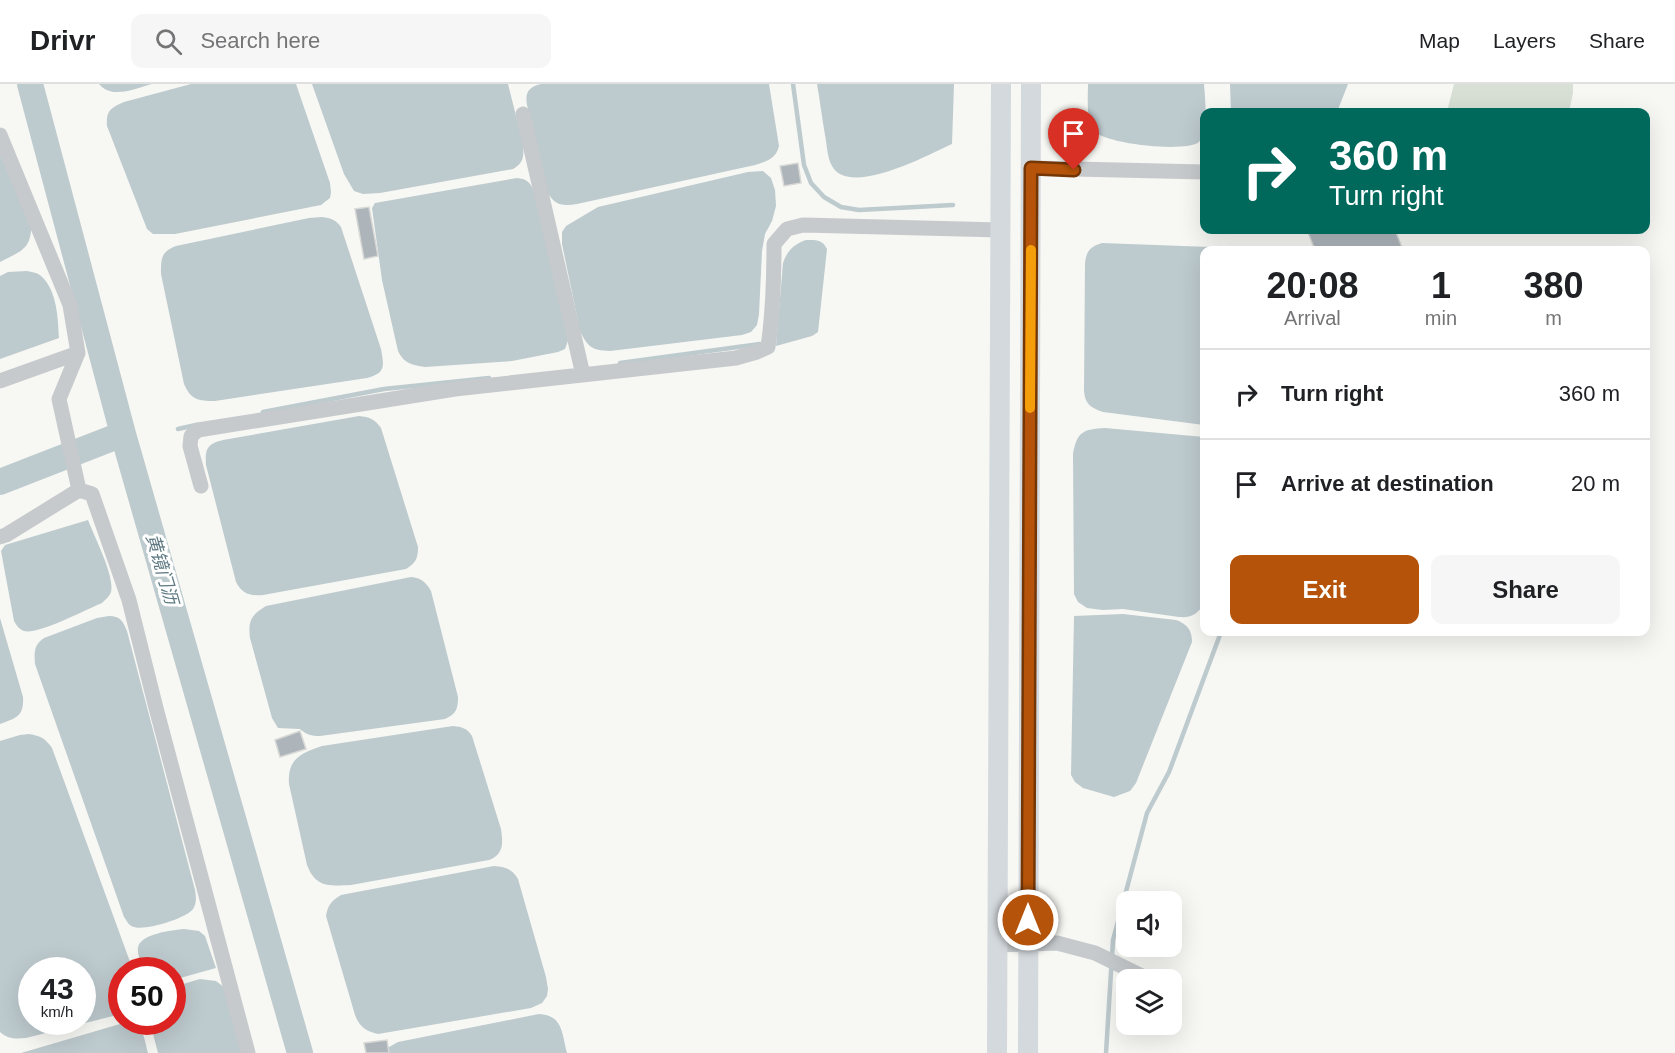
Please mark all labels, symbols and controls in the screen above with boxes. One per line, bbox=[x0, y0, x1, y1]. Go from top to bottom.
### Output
search box bbox=[131, 14, 551, 68]
text: Drivr bbox=[30, 25, 95, 56]
icon: search bbox=[152, 25, 185, 58]
text: Search here bbox=[200, 28, 320, 53]
text: Map bbox=[1419, 29, 1460, 52]
text: Layers bbox=[1493, 29, 1556, 52]
text: Share bbox=[1589, 29, 1645, 52]
pin bbox=[1048, 108, 1099, 170]
icon: arrive bbox=[1057, 117, 1090, 150]
icon: right bbox=[1230, 132, 1308, 210]
text: 360 m bbox=[1329, 132, 1448, 179]
text: Turn right bbox=[1329, 181, 1444, 211]
text: 20:08 bbox=[1266, 265, 1358, 306]
text: 1 bbox=[1431, 265, 1451, 306]
text: 380 bbox=[1523, 265, 1584, 306]
text: Arrival bbox=[1284, 307, 1341, 329]
text: min bbox=[1425, 307, 1457, 329]
text: m bbox=[1545, 307, 1562, 329]
icon: right bbox=[1230, 378, 1263, 411]
text: Turn right bbox=[1281, 381, 1383, 406]
text: 360 m bbox=[1559, 381, 1620, 406]
icon: arrive bbox=[1230, 468, 1263, 501]
text: Arrive at destination bbox=[1281, 471, 1494, 496]
text: 20 m bbox=[1571, 471, 1620, 496]
water label: 黄镜门沥 bbox=[142, 532, 182, 609]
button: Exit bbox=[1230, 555, 1419, 624]
button: Share bbox=[1431, 555, 1620, 624]
position arrow bbox=[996, 888, 1060, 952]
map controls bbox=[1116, 891, 1182, 1035]
button: sound bbox=[1116, 891, 1182, 957]
speed limit sign: 50 bbox=[108, 957, 186, 1035]
button: layers bbox=[1116, 969, 1182, 1035]
text: 43 bbox=[40, 972, 74, 1005]
text: km/h bbox=[41, 1003, 73, 1020]

